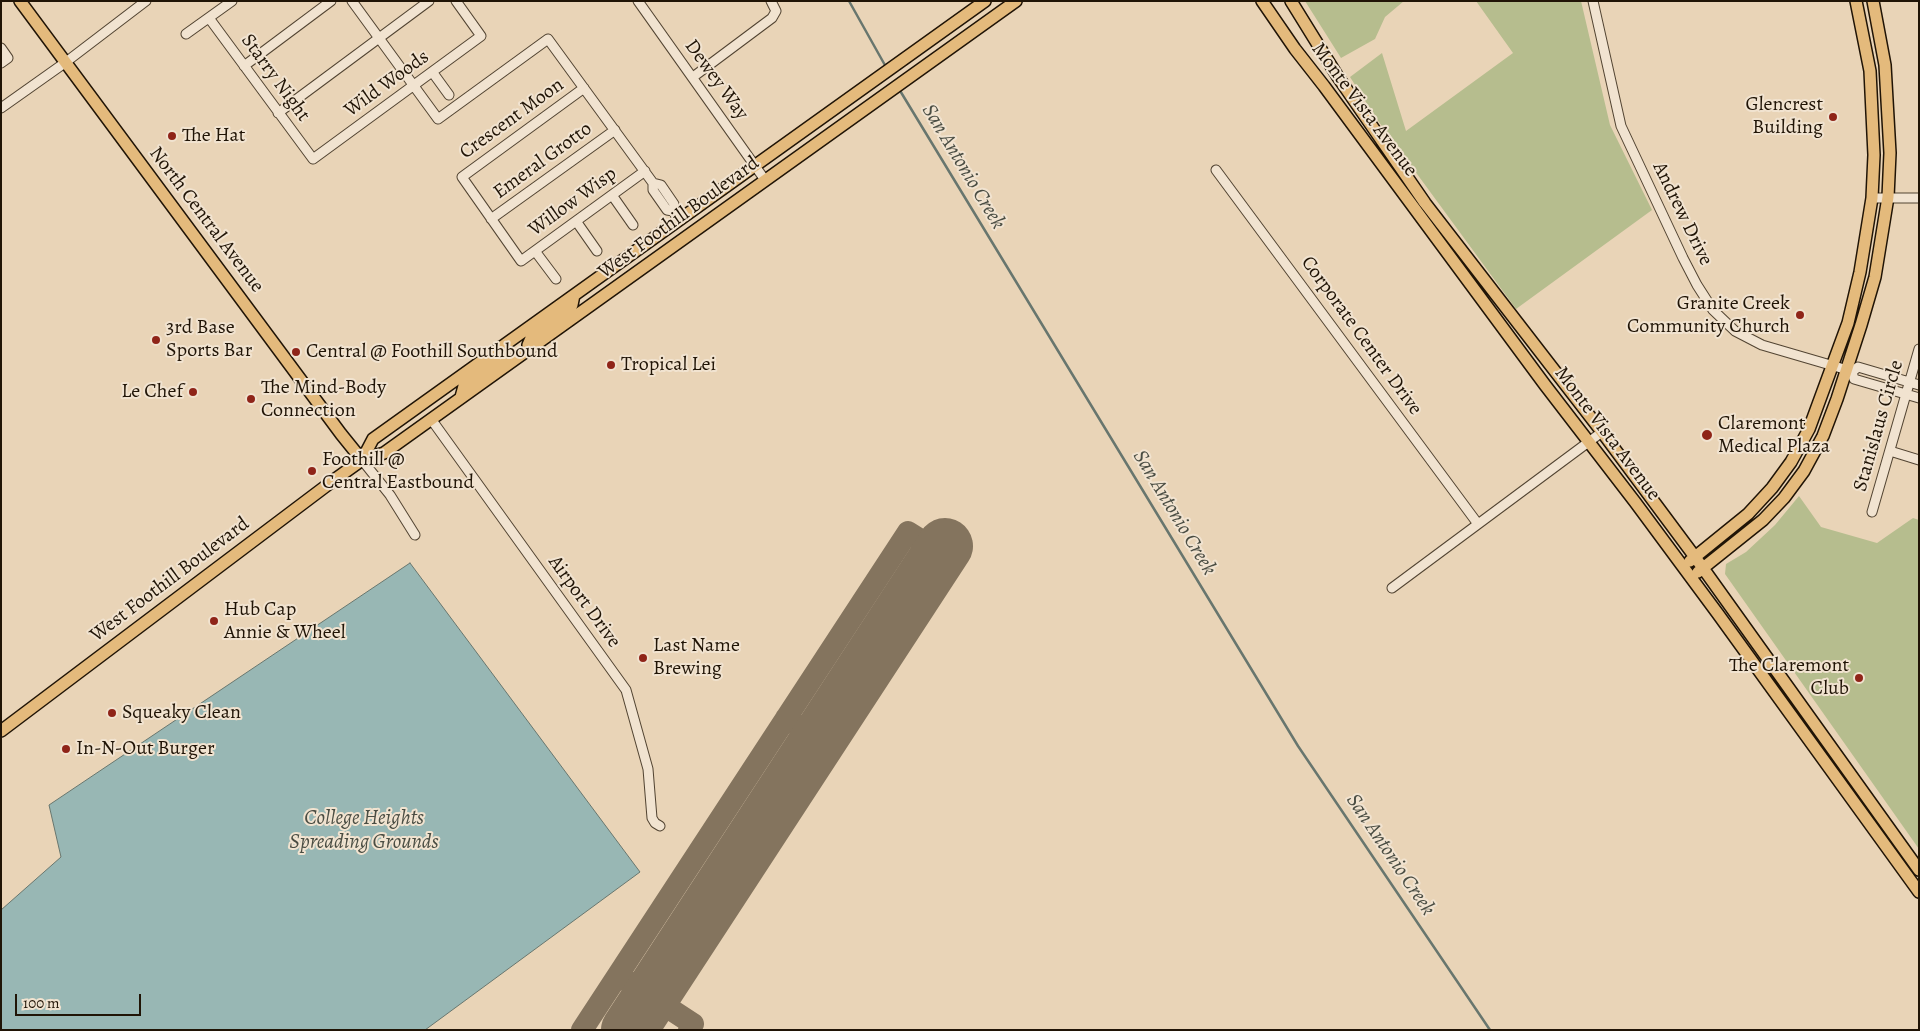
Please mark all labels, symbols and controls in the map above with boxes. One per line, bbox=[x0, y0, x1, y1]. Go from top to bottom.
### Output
street label: Starry Night bbox=[235, 30, 315, 126]
street label: Dewey Way bbox=[679, 35, 753, 125]
street label: Monte Vista Avenue bbox=[1306, 38, 1422, 182]
street label: Wild Woods bbox=[340, 45, 434, 123]
street label: Crescent Moon bbox=[455, 73, 569, 165]
place label: Glencrest Building bbox=[1746, 93, 1823, 140]
water label: San Antonio Creek bbox=[916, 100, 1010, 234]
marker: Glencrest Building bbox=[1827, 111, 1839, 123]
street label: Emeral Grotto bbox=[489, 117, 597, 205]
place label: The Hat bbox=[182, 124, 245, 148]
marker: The Hat bbox=[166, 130, 178, 142]
street label: North Central Avenue bbox=[143, 142, 269, 298]
street label: West Foothill Boulevard bbox=[594, 152, 764, 284]
street label: Andrew Drive bbox=[1647, 158, 1717, 270]
street label: Willow Wisp bbox=[524, 162, 622, 242]
street label: Corporate Center Drive bbox=[1295, 252, 1427, 420]
place label: Granite Creek Community Church bbox=[1627, 292, 1790, 339]
marker: Granite Creek Community Church bbox=[1794, 309, 1806, 321]
place label: 3rd Base Sports Bar bbox=[166, 316, 252, 363]
marker: 3rd Base Sports Bar bbox=[150, 334, 162, 346]
place label: Central @ Foothill Southbound bbox=[306, 340, 558, 364]
marker: Central @ Foothill Southbound bbox=[290, 346, 302, 358]
place label: Tropical Lei bbox=[621, 353, 716, 377]
street label: Stanislaus Circle bbox=[1849, 357, 1909, 495]
marker: Tropical Lei bbox=[605, 359, 617, 371]
street label: Monte Vista Avenue bbox=[1549, 362, 1665, 506]
place label: The Mind-Body Connection bbox=[261, 376, 386, 423]
place label: Le Chef bbox=[121, 380, 183, 404]
marker: Le Chef bbox=[187, 386, 199, 398]
marker: The Mind-Body Connection bbox=[245, 393, 257, 405]
place label: Claremont Medical Plaza bbox=[1718, 412, 1830, 459]
marker: Claremont Medical Plaza bbox=[1700, 428, 1714, 442]
water label: San Antonio Creek bbox=[1127, 446, 1221, 580]
place label: Foothill @ Central Eastbound bbox=[322, 448, 474, 495]
marker: Foothill @ Central Eastbound bbox=[306, 465, 318, 477]
street label: West Foothill Boulevard bbox=[86, 512, 254, 648]
street label: Airport Drive bbox=[542, 551, 626, 653]
place label: Hub Cap Annie & Wheel bbox=[224, 598, 346, 645]
marker: Hub Cap Annie & Wheel bbox=[208, 615, 220, 627]
place label: Last Name Brewing bbox=[653, 634, 740, 681]
marker: Last Name Brewing bbox=[637, 652, 649, 664]
place label: The Claremont Club bbox=[1729, 654, 1849, 701]
marker: The Claremont Club bbox=[1853, 672, 1865, 684]
place label: Squeaky Clean bbox=[122, 701, 241, 725]
marker: Squeaky Clean bbox=[106, 707, 118, 719]
place label: In-N-Out Burger bbox=[76, 737, 215, 761]
marker: In-N-Out Burger bbox=[60, 743, 72, 755]
water label: San Antonio Creek bbox=[1340, 789, 1440, 921]
water label: College Heights Spreading Grounds bbox=[289, 806, 439, 856]
scale bar bbox=[18, 984, 144, 1016]
text: 100 m bbox=[23, 993, 60, 1013]

